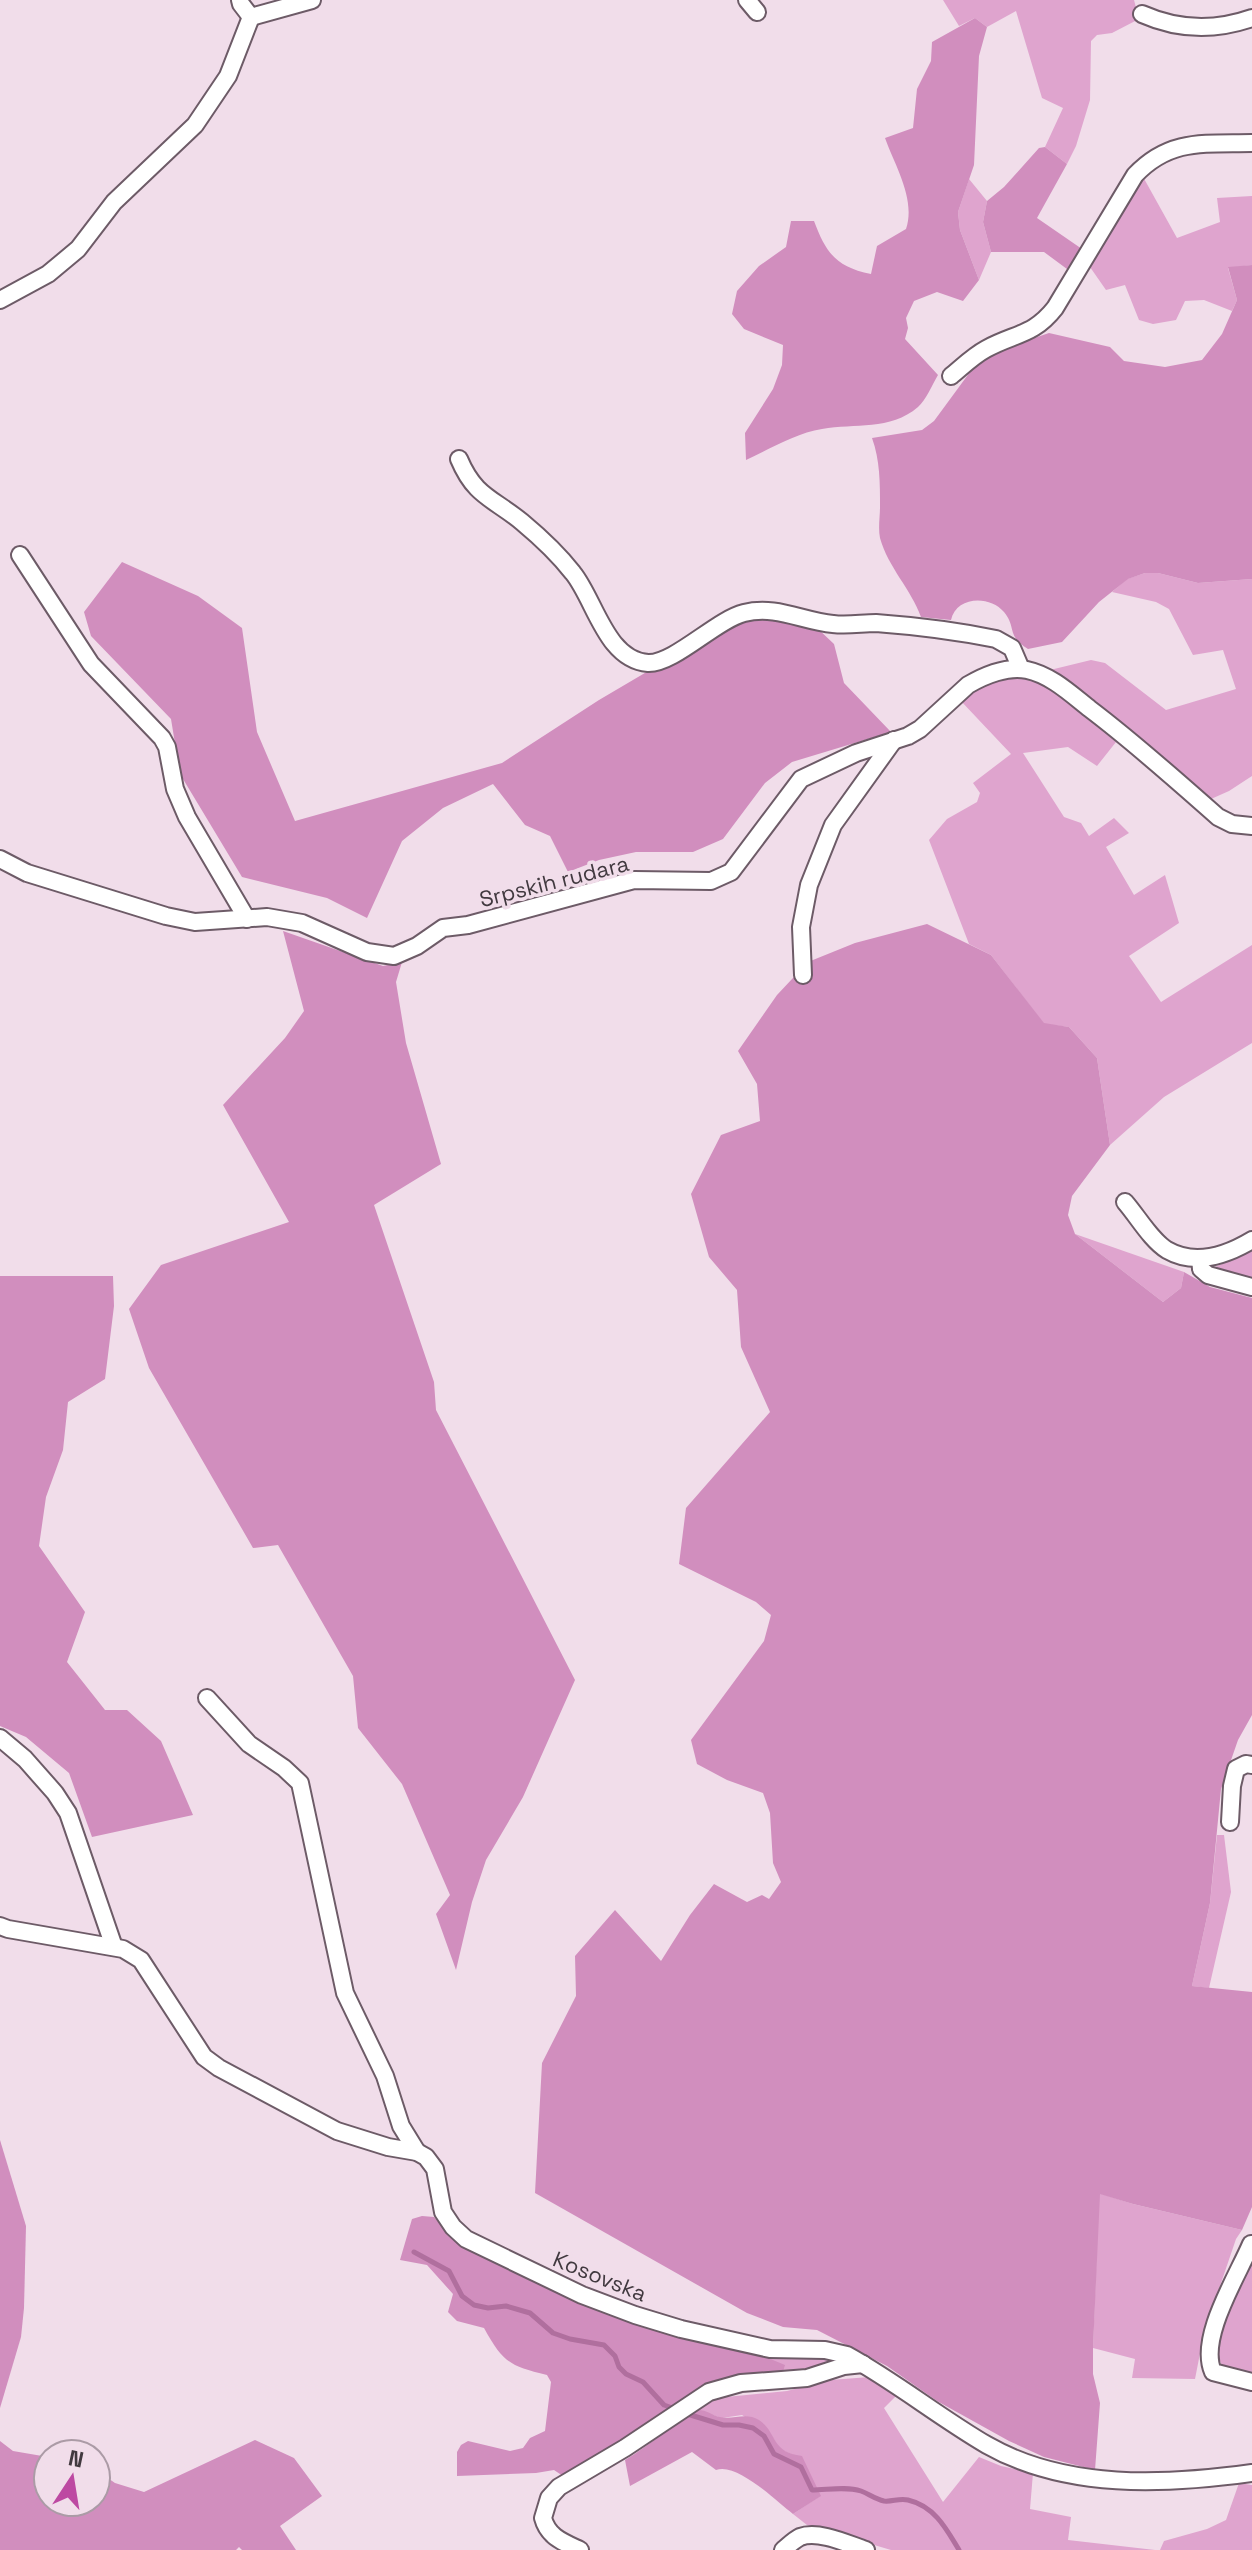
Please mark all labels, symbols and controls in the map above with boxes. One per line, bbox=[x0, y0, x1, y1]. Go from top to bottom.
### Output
street label: Srpskih rudara bbox=[476, 849, 632, 913]
street label: Kosovska bbox=[549, 2245, 651, 2308]
north arrow bbox=[32, 2438, 112, 2518]
text: N bbox=[66, 2443, 86, 2474]

